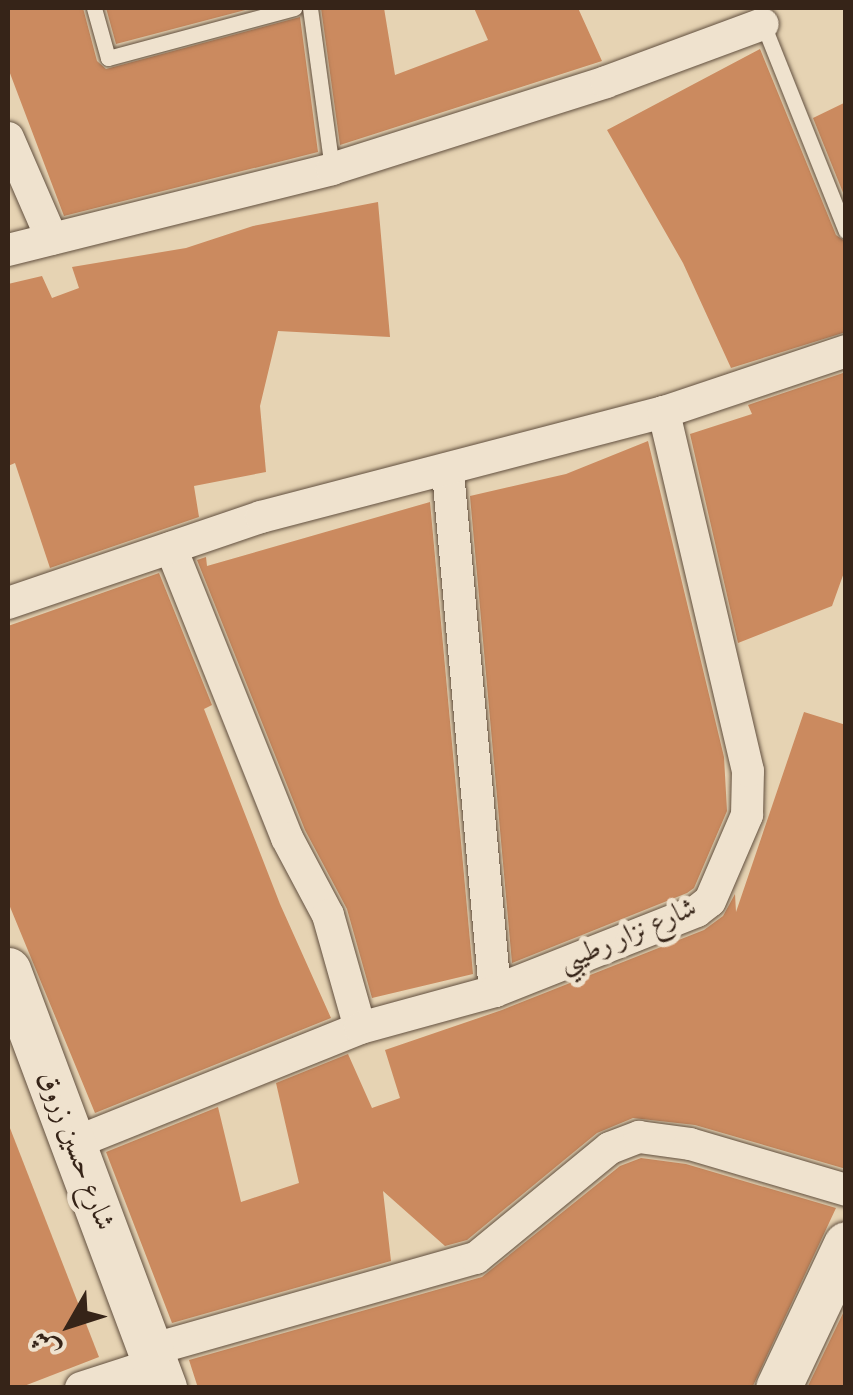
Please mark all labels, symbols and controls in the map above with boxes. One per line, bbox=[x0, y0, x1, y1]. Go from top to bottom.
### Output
street label: شارع نزار رطيبي bbox=[554, 892, 702, 980]
street label: شارع حسين زروق bbox=[29, 1067, 121, 1235]
north arrow bbox=[20, 1275, 120, 1375]
text: ش bbox=[22, 1321, 70, 1367]

